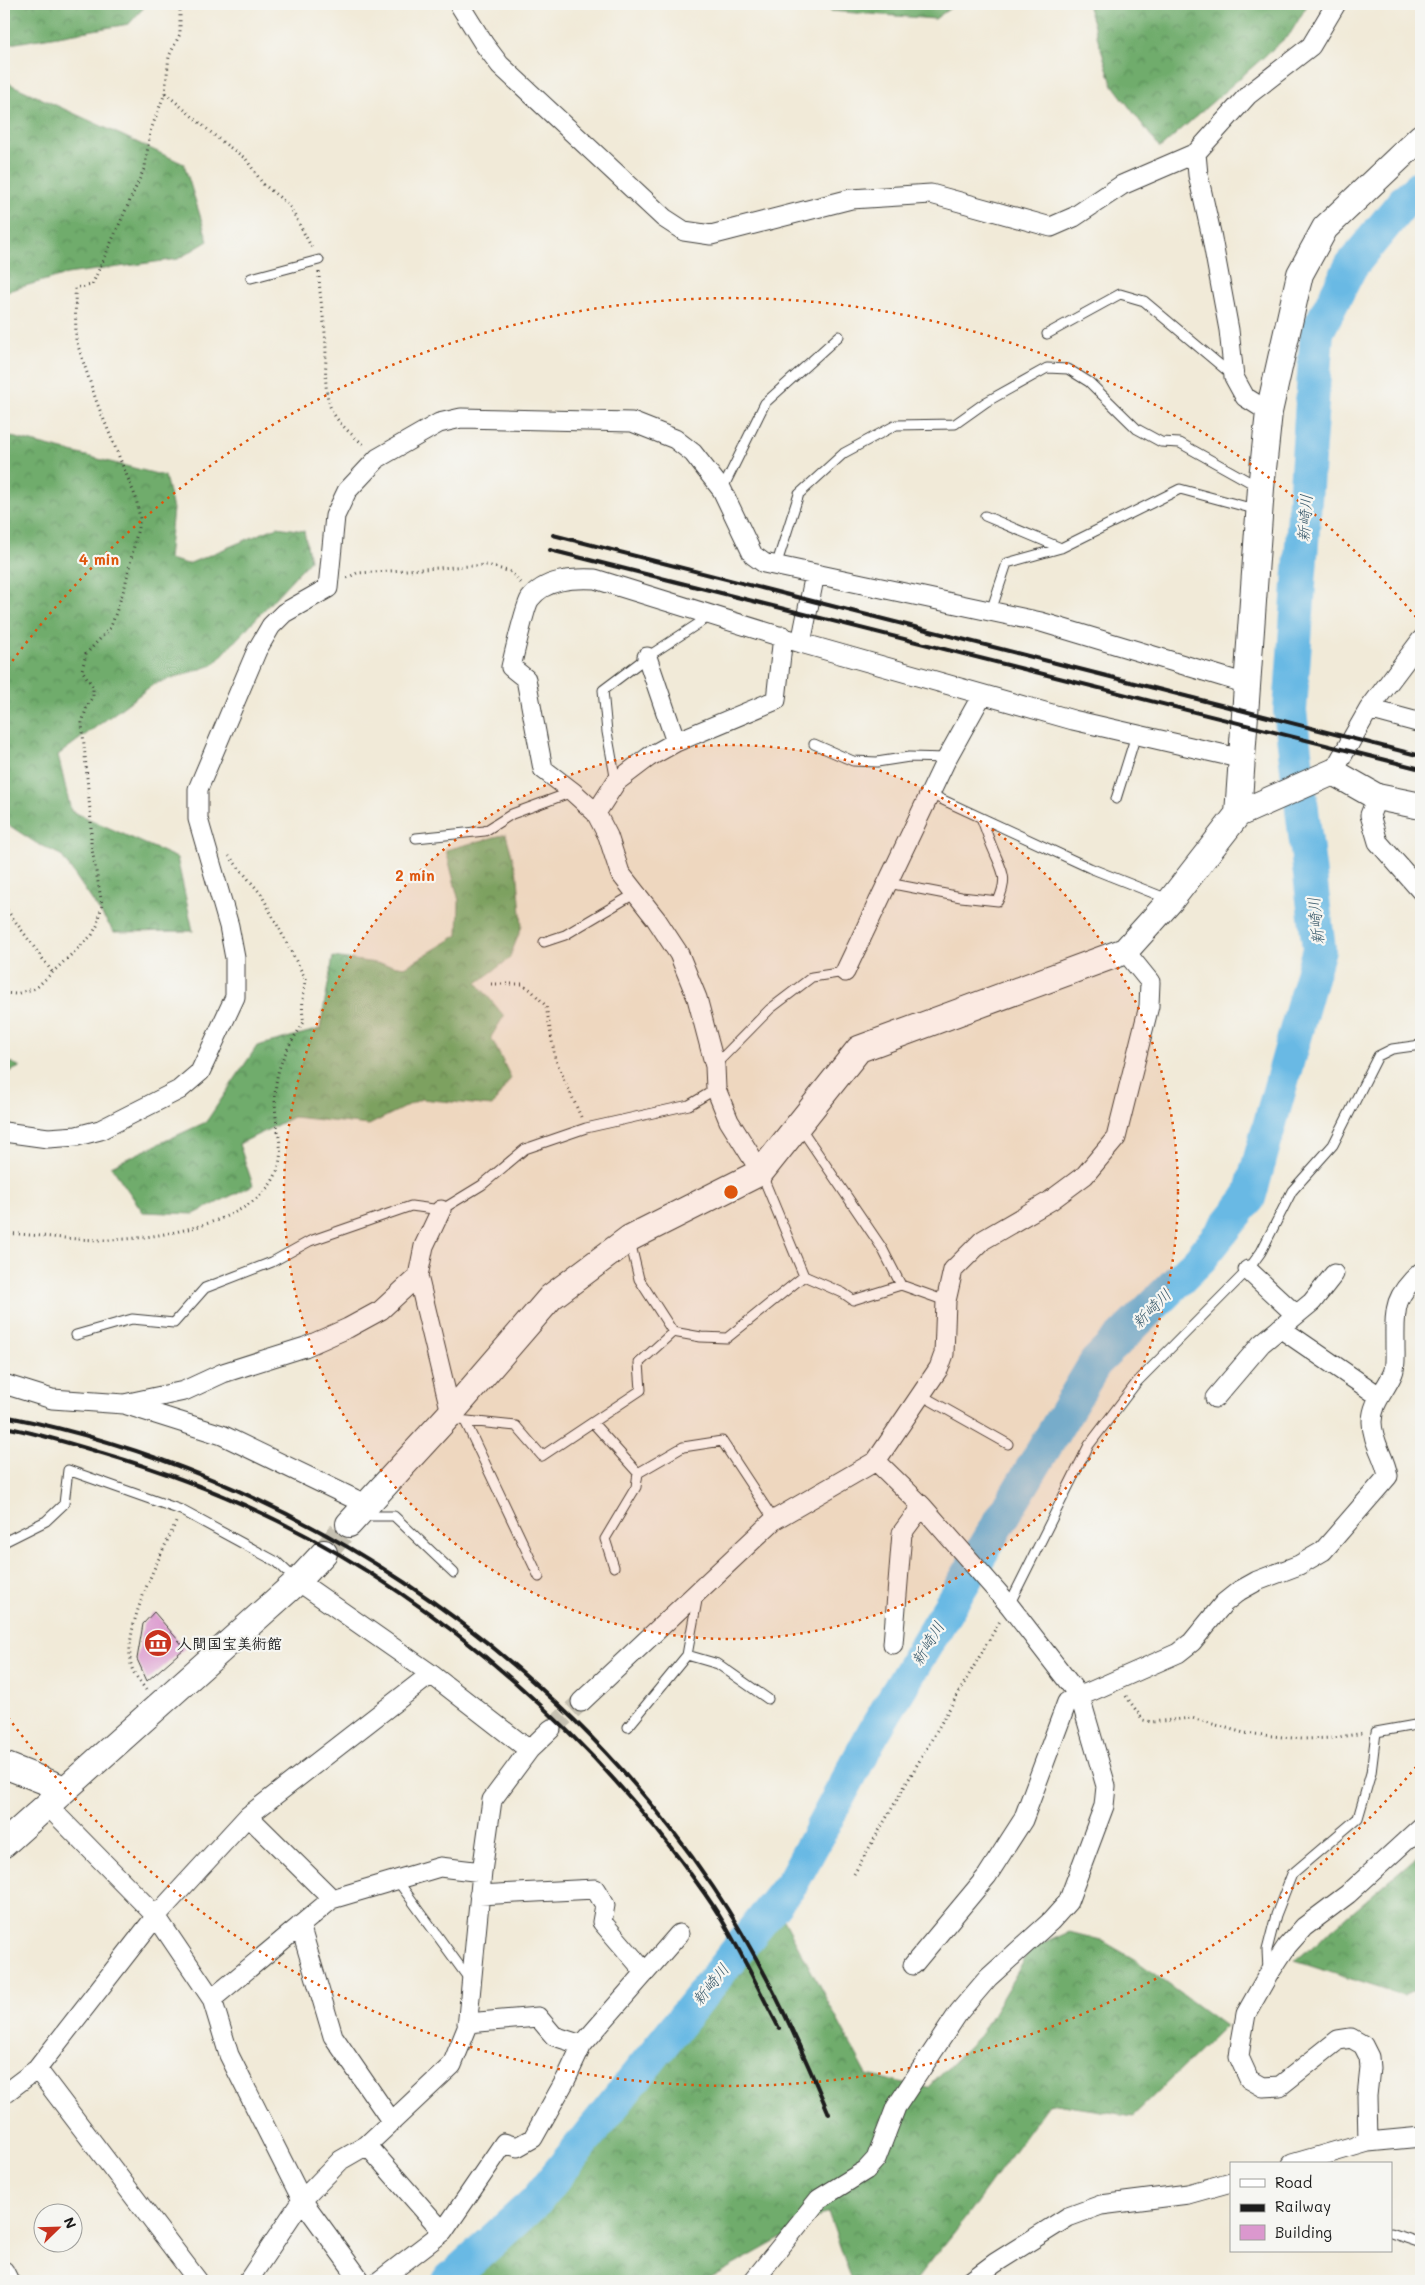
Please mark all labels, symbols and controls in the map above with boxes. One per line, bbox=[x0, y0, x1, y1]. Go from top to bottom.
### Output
water label: 新崎川 bbox=[1292, 493, 1316, 543]
text: 4 min bbox=[79, 549, 119, 569]
text: 2 min bbox=[395, 865, 435, 885]
water label: 新崎川 bbox=[1302, 896, 1328, 946]
centre of rings bbox=[722, 1183, 740, 1201]
water label: 新崎川 bbox=[1127, 1284, 1175, 1332]
water label: 新崎川 bbox=[906, 1617, 948, 1669]
museum icon: 人間国宝美術館 bbox=[143, 1628, 173, 1658]
place label: 人間国宝美術館 bbox=[177, 1633, 282, 1653]
water label: 新崎川 bbox=[687, 1959, 733, 2009]
legend bbox=[1230, 2162, 1392, 2252]
text: Road bbox=[1275, 2172, 1312, 2192]
text: Railway bbox=[1275, 2196, 1331, 2216]
north arrow bbox=[32, 2202, 82, 2252]
text: N bbox=[60, 2214, 81, 2231]
text: Building bbox=[1275, 2222, 1332, 2242]

